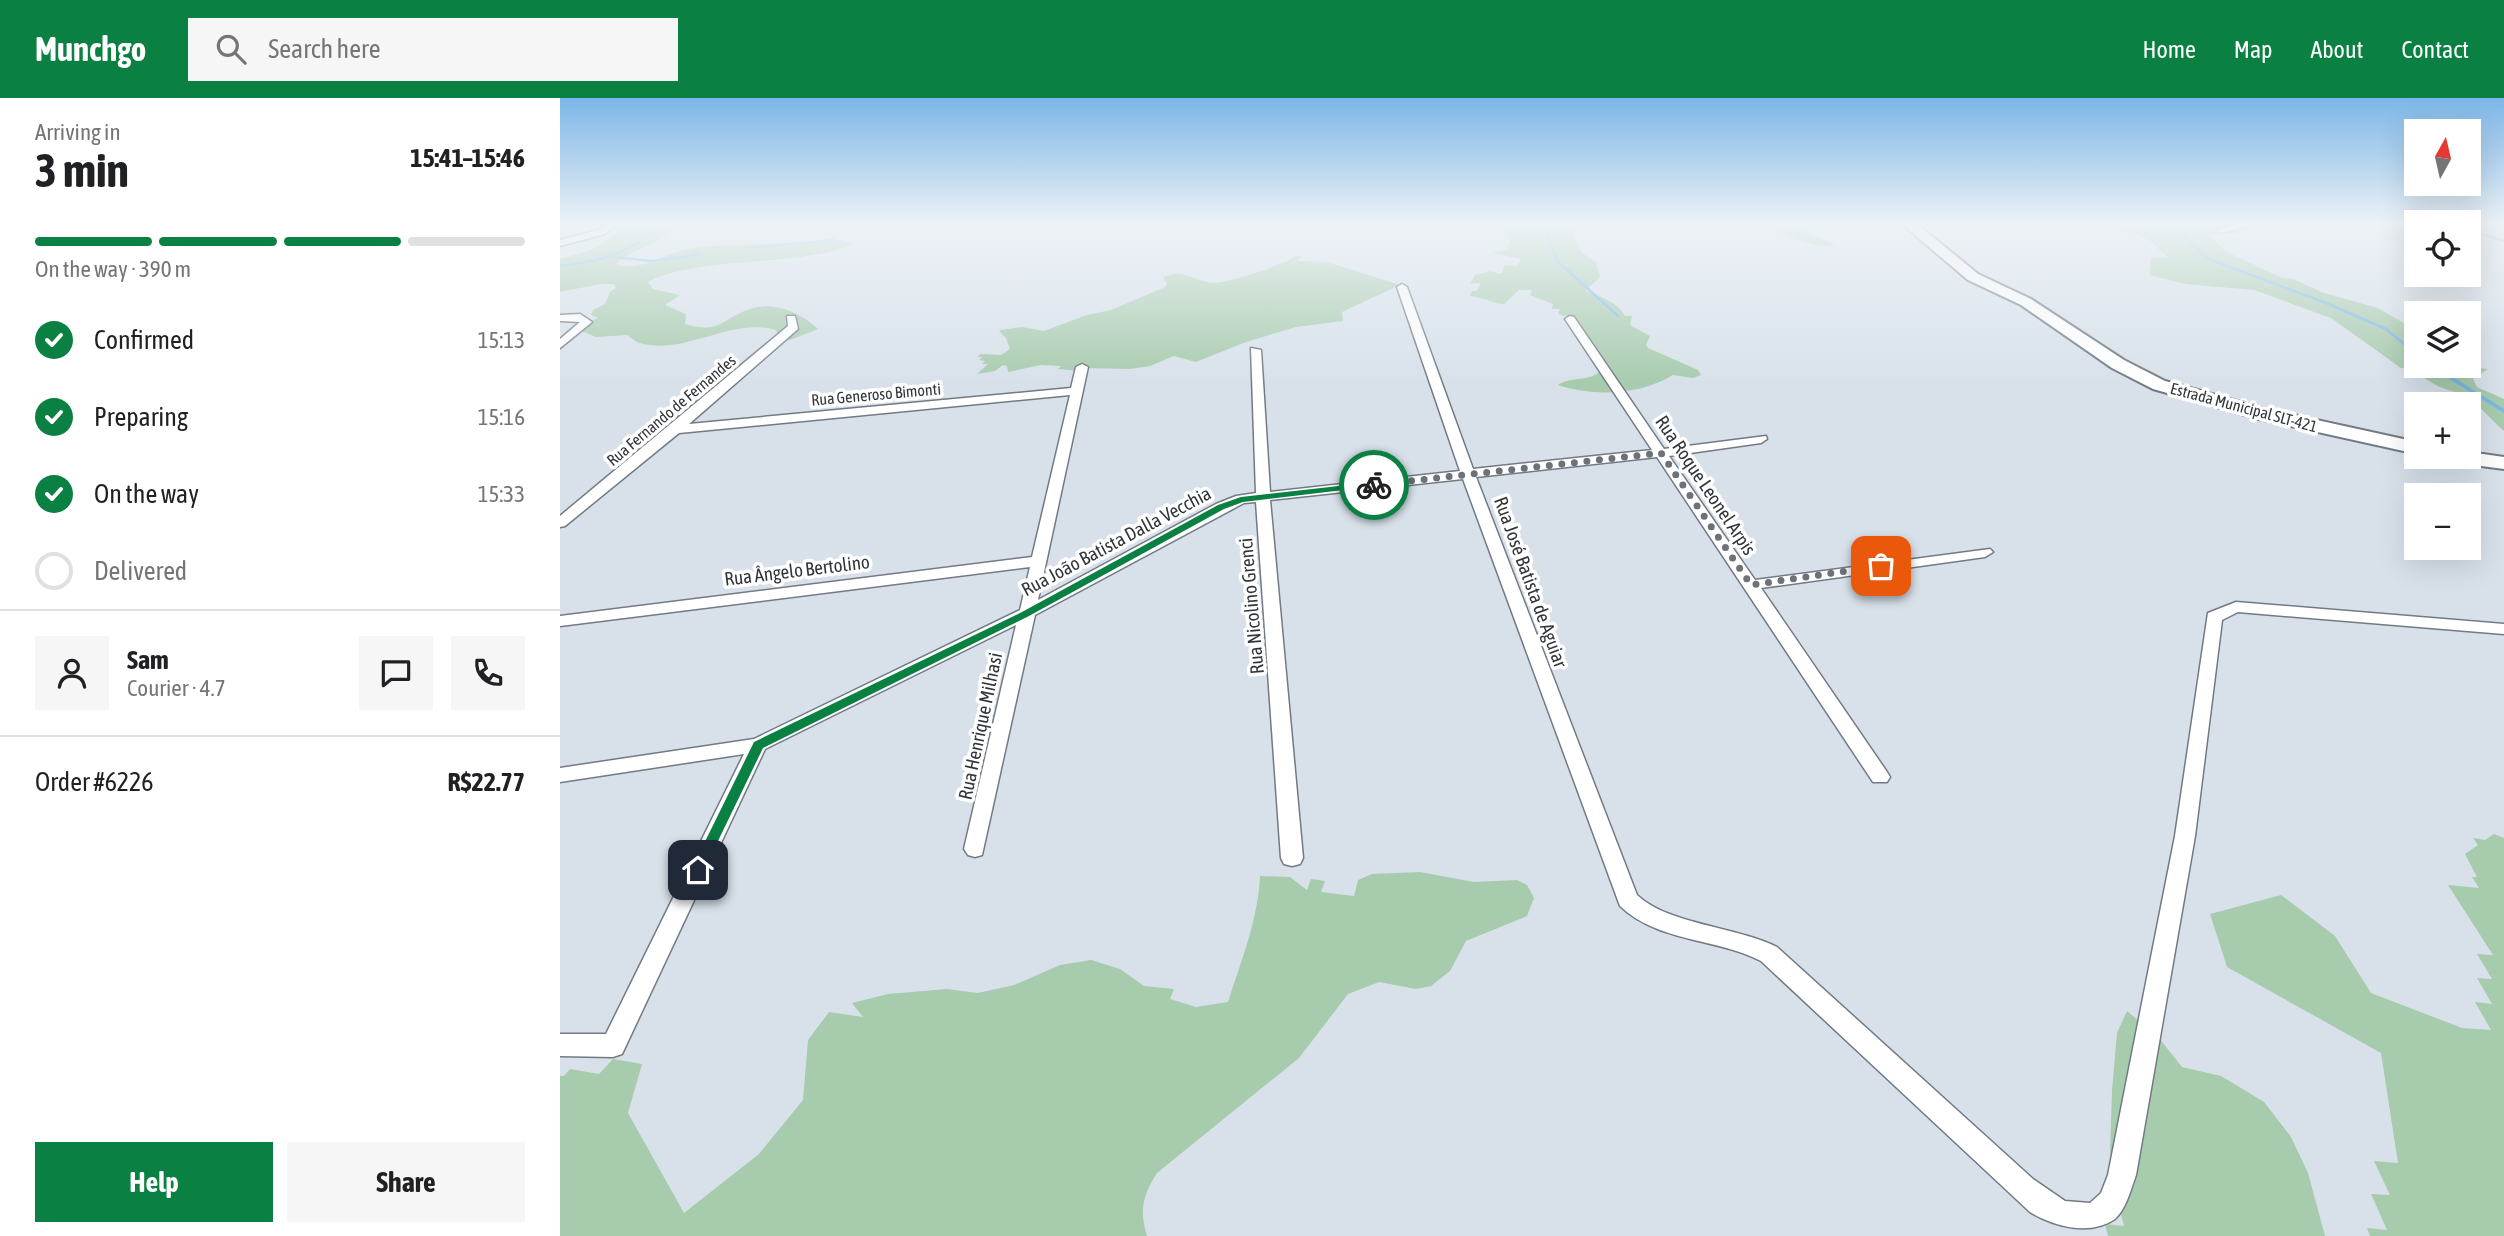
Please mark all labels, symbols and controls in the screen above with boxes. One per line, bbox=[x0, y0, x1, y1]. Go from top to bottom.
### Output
search box bbox=[188, 18, 678, 81]
text: Munchgo bbox=[35, 30, 146, 68]
icon: search bbox=[212, 30, 250, 68]
text: Search here bbox=[268, 34, 380, 64]
text: Home bbox=[2142, 36, 2196, 63]
text: Map bbox=[2234, 36, 2272, 63]
text: About bbox=[2310, 36, 2363, 63]
text: Contact bbox=[2401, 36, 2469, 63]
text: Arriving in bbox=[35, 119, 121, 145]
north arrow bbox=[2404, 119, 2482, 196]
map controls bbox=[2404, 119, 2481, 560]
text: 15:41–15:46 bbox=[410, 143, 525, 173]
text: 3 min bbox=[35, 144, 129, 197]
button: locate bbox=[2404, 210, 2481, 287]
text: On the way · 390 m bbox=[35, 256, 191, 282]
button: layers bbox=[2404, 301, 2481, 378]
icon: check bbox=[35, 321, 73, 359]
text: Confirmed bbox=[94, 325, 194, 355]
text: 15:13 bbox=[478, 327, 525, 353]
street label: Rua Fernando de Fernandes bbox=[603, 351, 739, 469]
street label: Rua Generoso Bimonti bbox=[810, 379, 942, 409]
street label: Estrada Municipal SLT-421 bbox=[2168, 379, 2319, 436]
button: + bbox=[2404, 392, 2481, 469]
icon: check bbox=[35, 398, 73, 436]
text: Preparing bbox=[94, 402, 188, 432]
text: 15:16 bbox=[478, 404, 525, 430]
street label: Rua Roque Leonel Arpis bbox=[1651, 411, 1761, 559]
courier bbox=[1339, 450, 1409, 520]
icon: bike bbox=[1355, 466, 1393, 504]
icon: check bbox=[35, 475, 73, 513]
text: On the way bbox=[94, 479, 199, 509]
text: 15:33 bbox=[478, 481, 525, 507]
street label: Rua João Batista Dalla Vecchia bbox=[1017, 482, 1215, 600]
button: − bbox=[2404, 483, 2481, 560]
street label: Rua José Batista de Aguiar bbox=[1490, 494, 1572, 671]
pin bbox=[1851, 536, 1911, 596]
street label: Rua Nicolino Grenci bbox=[1234, 537, 1268, 675]
icon: bag bbox=[1862, 547, 1900, 585]
street label: Rua Ângelo Bertolino bbox=[723, 550, 871, 590]
text: Delivered bbox=[94, 556, 187, 586]
button: person bbox=[35, 636, 109, 710]
button: chat bbox=[359, 636, 433, 710]
button: phone bbox=[451, 636, 525, 710]
text: Sam bbox=[127, 645, 169, 675]
street label: Rua Henrique Milhasi bbox=[954, 651, 1006, 801]
text: Courier · 4.7 bbox=[127, 675, 226, 701]
text: Order #6226 bbox=[35, 767, 154, 797]
text: R$22.77 bbox=[448, 767, 525, 797]
pin bbox=[668, 840, 728, 900]
icon: home bbox=[679, 851, 717, 889]
button: Help bbox=[35, 1142, 273, 1222]
button: Share bbox=[287, 1142, 525, 1222]

